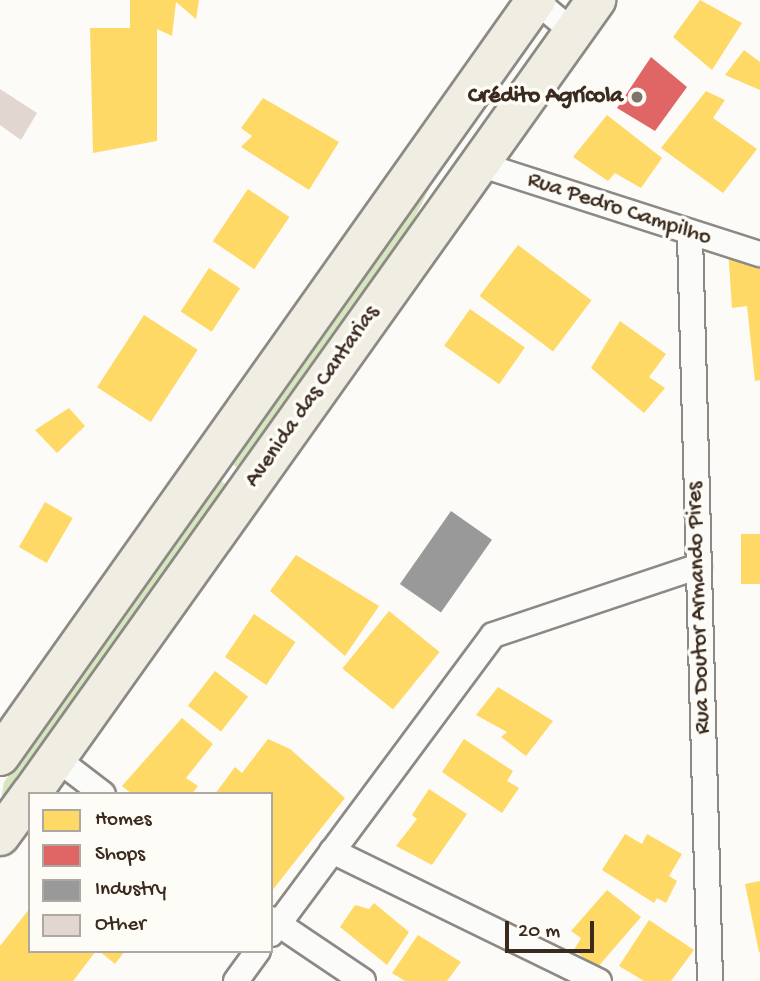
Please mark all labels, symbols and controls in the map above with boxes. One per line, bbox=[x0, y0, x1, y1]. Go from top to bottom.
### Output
place label: Crédito Agrícola bbox=[468, 83, 623, 111]
marker: Crédito Agrícola bbox=[629, 89, 645, 105]
street label: Rua Pedro Campilho bbox=[524, 167, 714, 253]
street label: Avenida das Cantarias bbox=[240, 301, 386, 493]
street label: Rua Doutor Armando Pires bbox=[682, 481, 718, 735]
legend bbox=[28, 792, 273, 953]
text: Homes bbox=[95, 808, 151, 833]
text: Shops bbox=[95, 843, 145, 868]
text: Industry bbox=[95, 878, 166, 903]
scale bar bbox=[508, 908, 597, 952]
text: Other bbox=[95, 913, 146, 938]
text: 20 m bbox=[518, 920, 560, 945]

